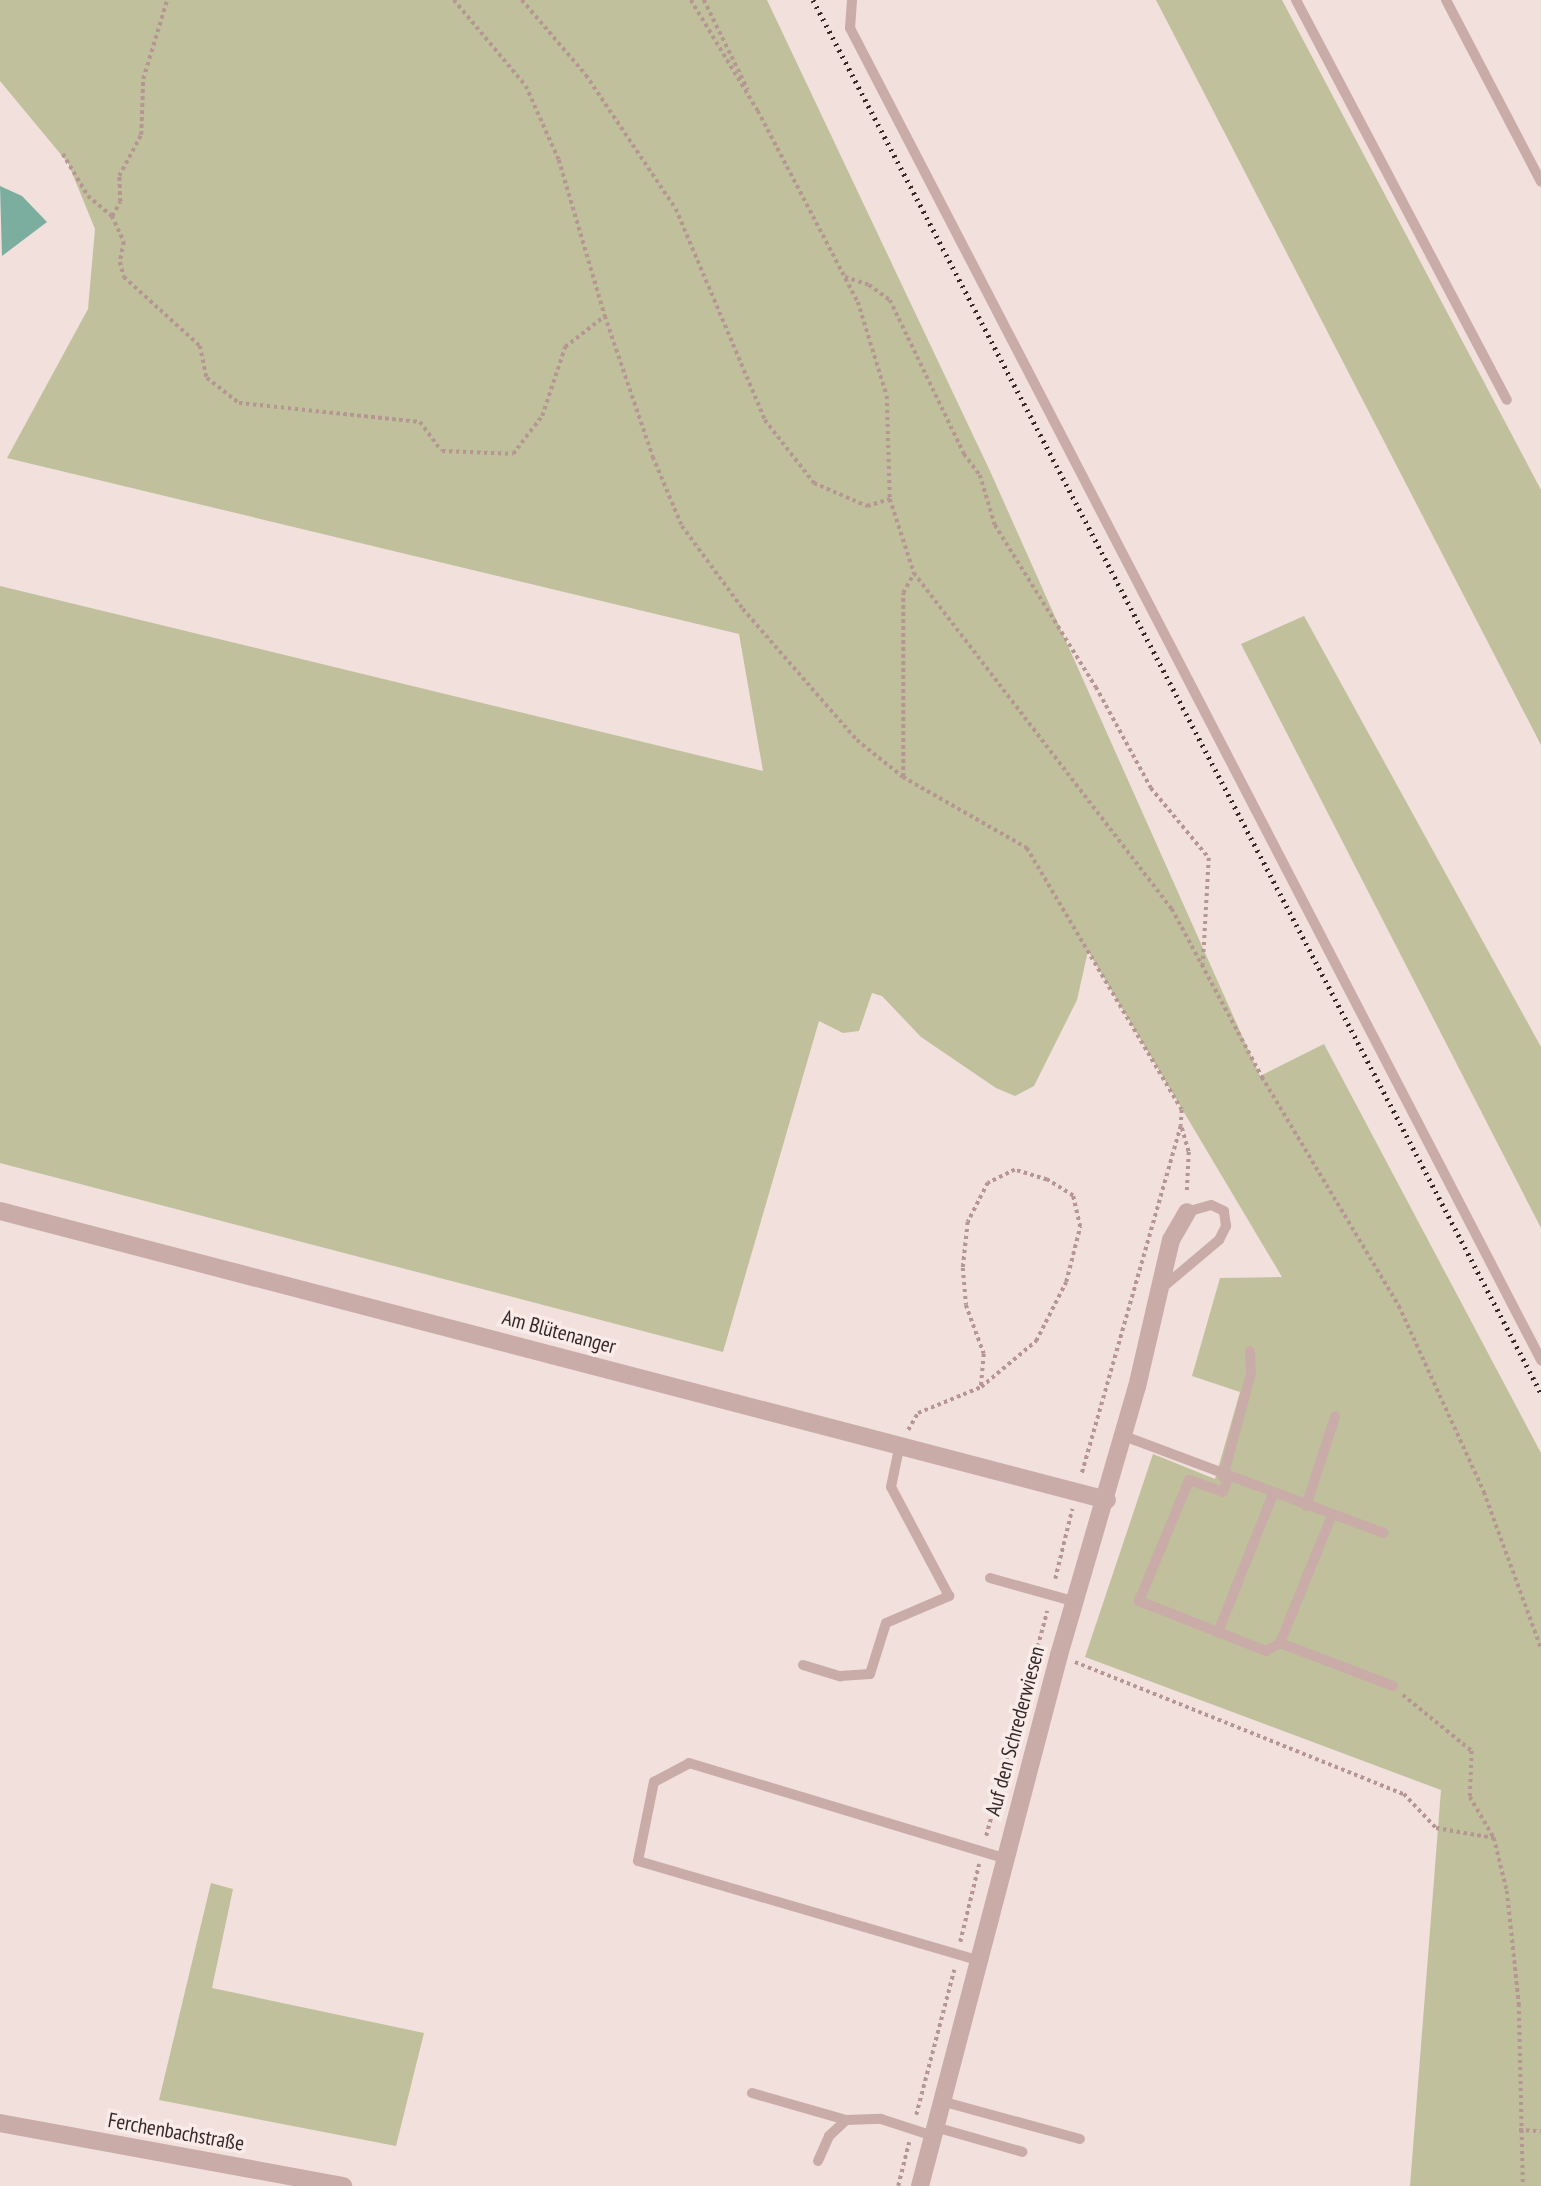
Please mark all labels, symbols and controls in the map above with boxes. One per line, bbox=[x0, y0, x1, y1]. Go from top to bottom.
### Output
street label: Am Blütenanger bbox=[499, 1305, 619, 1359]
street label: Auf den Schrederwiesen bbox=[980, 1643, 1050, 1819]
street label: Ferchenbachstraße bbox=[106, 2108, 246, 2156]

